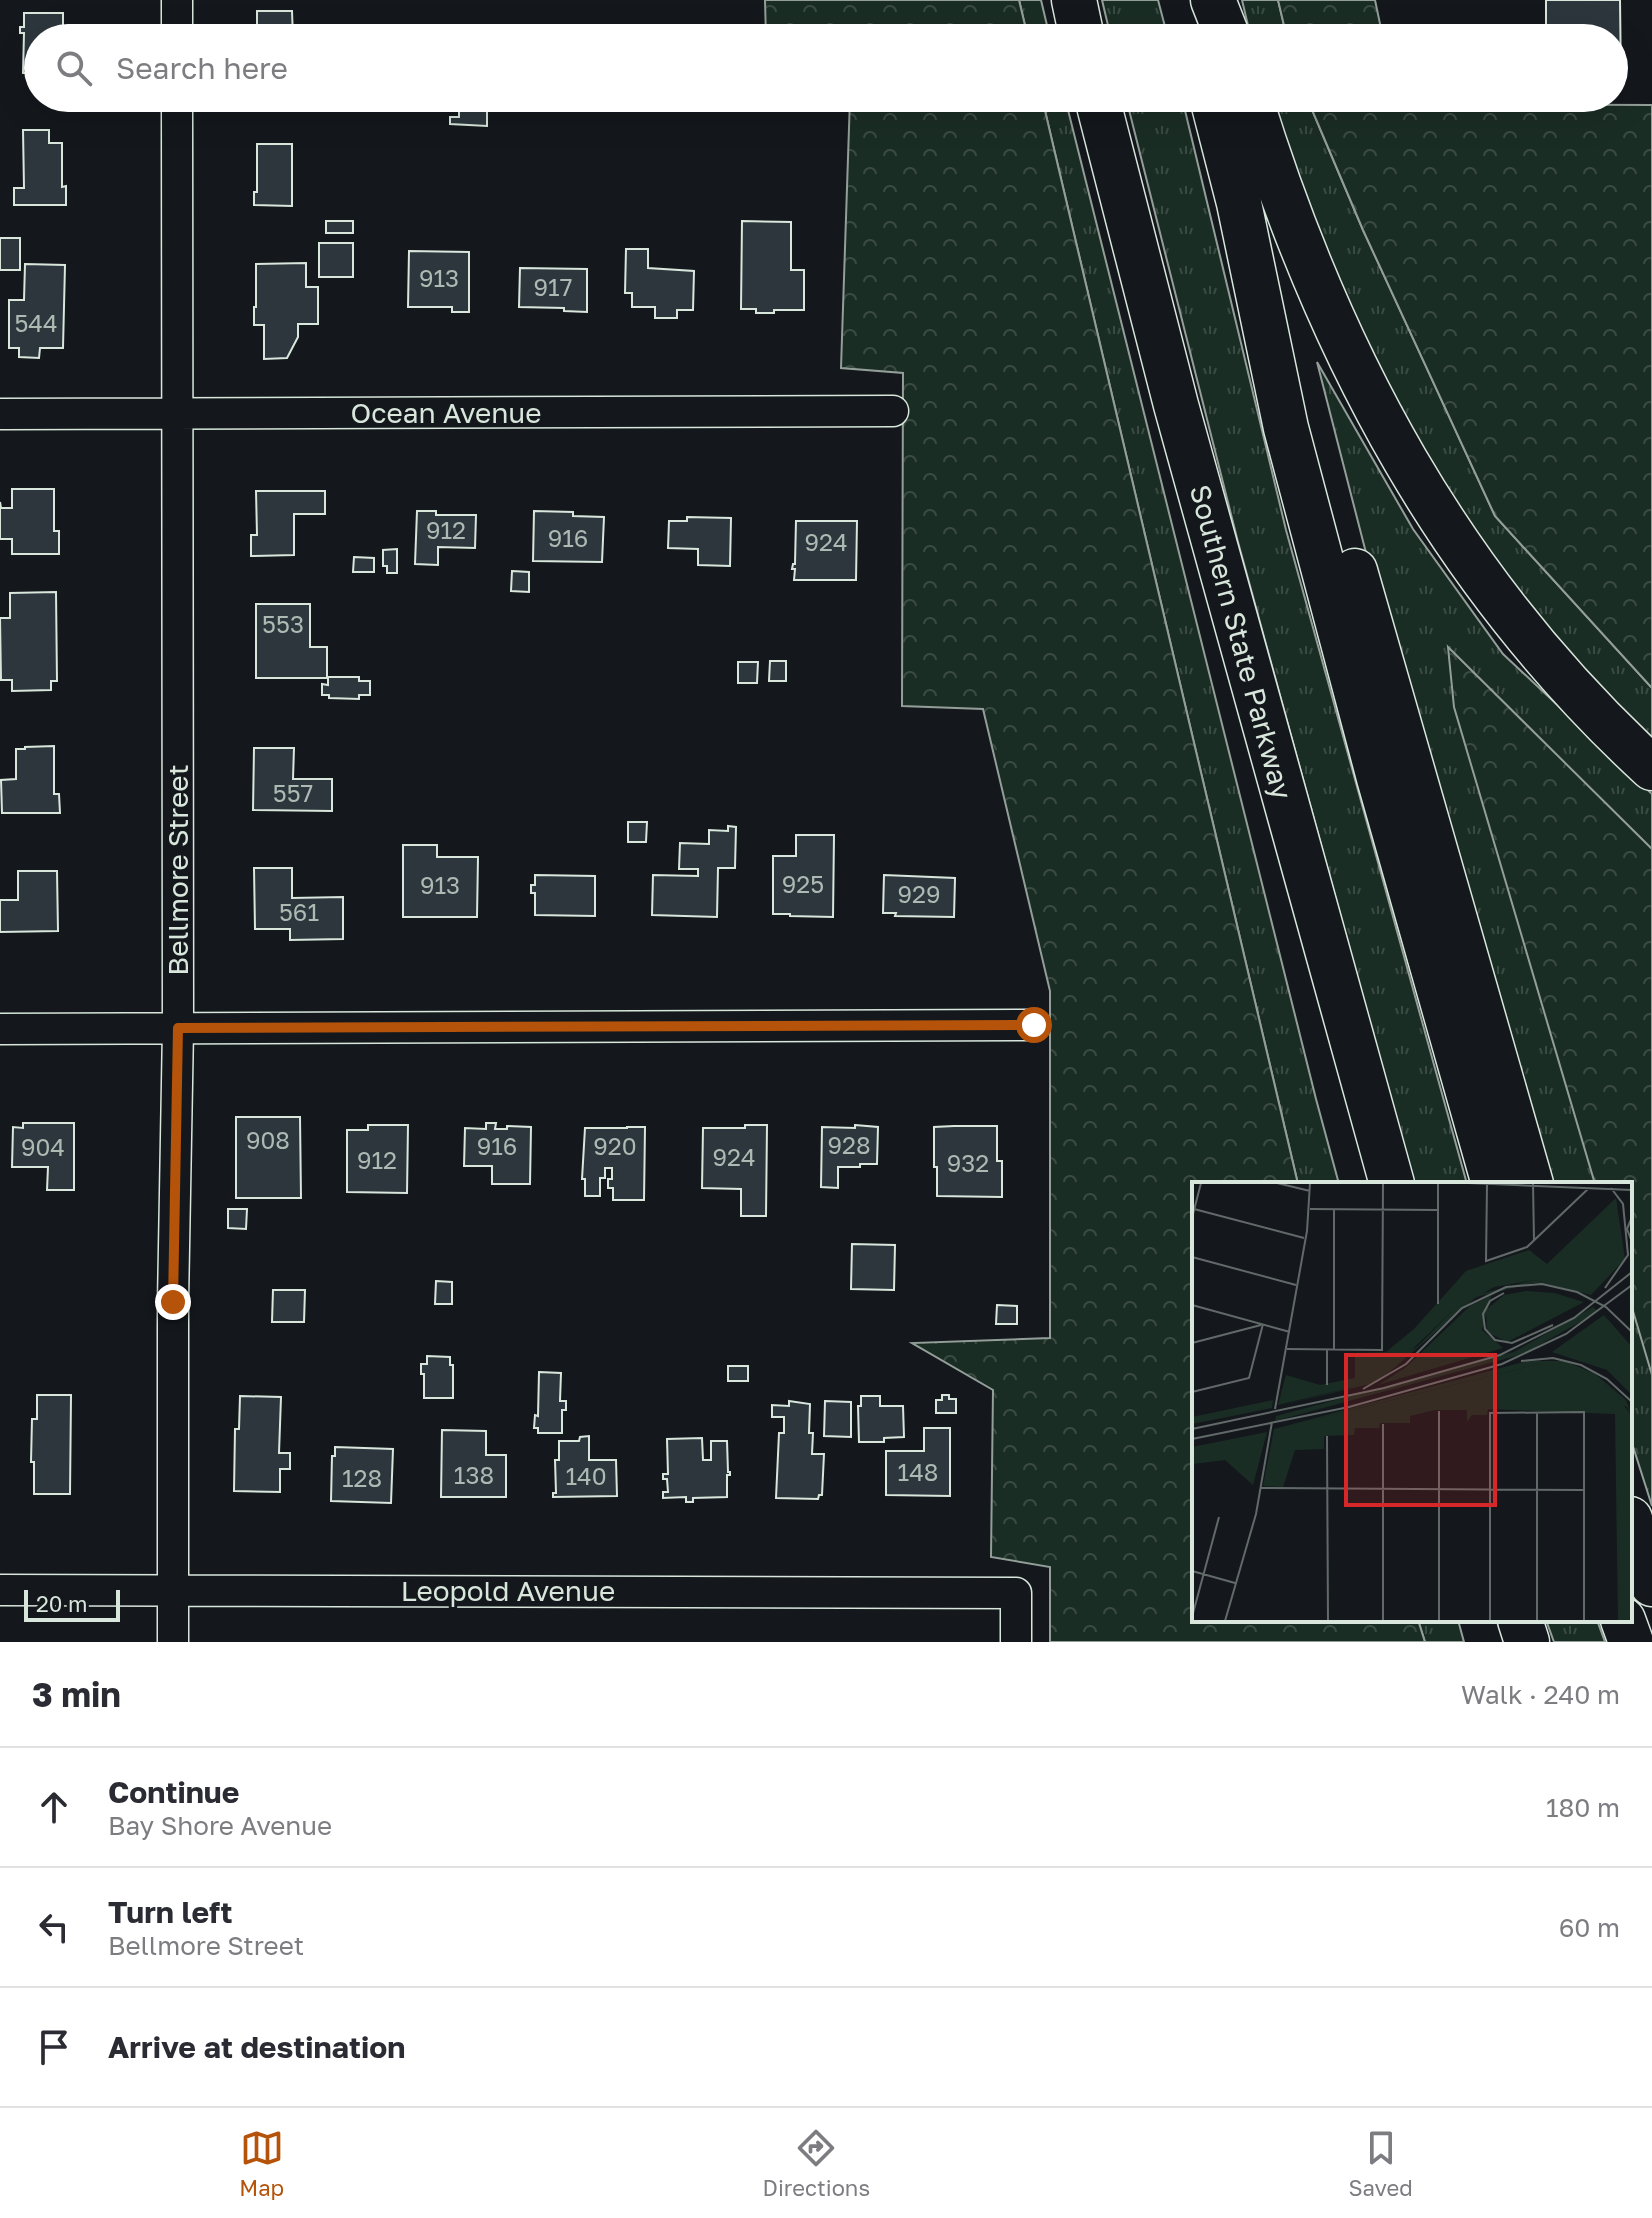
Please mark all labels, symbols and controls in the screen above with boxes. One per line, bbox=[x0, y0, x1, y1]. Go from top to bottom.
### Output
search box bbox=[24, 24, 1628, 112]
icon: search bbox=[52, 46, 96, 90]
text: Search here bbox=[116, 50, 288, 86]
house number: 913 bbox=[419, 263, 459, 292]
house number: 917 bbox=[534, 272, 572, 301]
house number: 544 bbox=[14, 308, 58, 337]
street label: Ocean Avenue bbox=[350, 396, 542, 429]
street label: Southern State Parkway bbox=[1184, 481, 1299, 803]
house number: 912 bbox=[426, 515, 466, 544]
house number: 916 bbox=[548, 523, 588, 552]
house number: 924 bbox=[804, 527, 848, 556]
house number: 553 bbox=[262, 609, 304, 638]
street label: Bellmore Street bbox=[161, 764, 194, 976]
house number: 557 bbox=[273, 778, 313, 807]
house number: 925 bbox=[782, 869, 824, 898]
house number: 913 bbox=[420, 870, 460, 899]
house number: 929 bbox=[898, 879, 940, 908]
house number: 561 bbox=[279, 897, 319, 926]
route start bbox=[1016, 1007, 1052, 1043]
house number: 908 bbox=[246, 1125, 290, 1154]
house number: 928 bbox=[827, 1130, 871, 1159]
house number: 916 bbox=[477, 1131, 517, 1160]
house number: 920 bbox=[593, 1131, 637, 1160]
house number: 904 bbox=[21, 1132, 65, 1161]
house number: 924 bbox=[712, 1142, 756, 1171]
house number: 912 bbox=[357, 1145, 397, 1174]
house number: 932 bbox=[947, 1148, 989, 1177]
inset map bbox=[1192, 1182, 1632, 1622]
route end bbox=[155, 1284, 191, 1320]
house number: 148 bbox=[898, 1457, 938, 1486]
house number: 138 bbox=[454, 1460, 494, 1489]
house number: 140 bbox=[565, 1461, 607, 1490]
house number: 128 bbox=[342, 1463, 382, 1492]
street label: Leopold Avenue bbox=[401, 1574, 615, 1607]
scale bar bbox=[24, 1586, 120, 1622]
text: 20 m bbox=[36, 1590, 87, 1617]
text: 3 min bbox=[32, 1674, 121, 1714]
text: Walk · 240 m bbox=[1461, 1679, 1620, 1710]
text: Continue bbox=[108, 1774, 239, 1810]
icon: ahead bbox=[32, 1785, 76, 1829]
text: 180 m bbox=[1546, 1792, 1620, 1823]
text: Bay Shore Avenue bbox=[108, 1810, 332, 1841]
text: Turn left bbox=[108, 1894, 233, 1930]
icon: left bbox=[32, 1905, 76, 1949]
text: 60 m bbox=[1559, 1912, 1620, 1943]
text: Bellmore Street bbox=[108, 1930, 304, 1961]
icon: arrive bbox=[32, 2025, 76, 2069]
text: Arrive at destination bbox=[108, 2029, 405, 2065]
tab: Map bbox=[239, 2126, 284, 2201]
tab: Directions bbox=[763, 2126, 870, 2201]
tab: Saved bbox=[1349, 2126, 1413, 2201]

